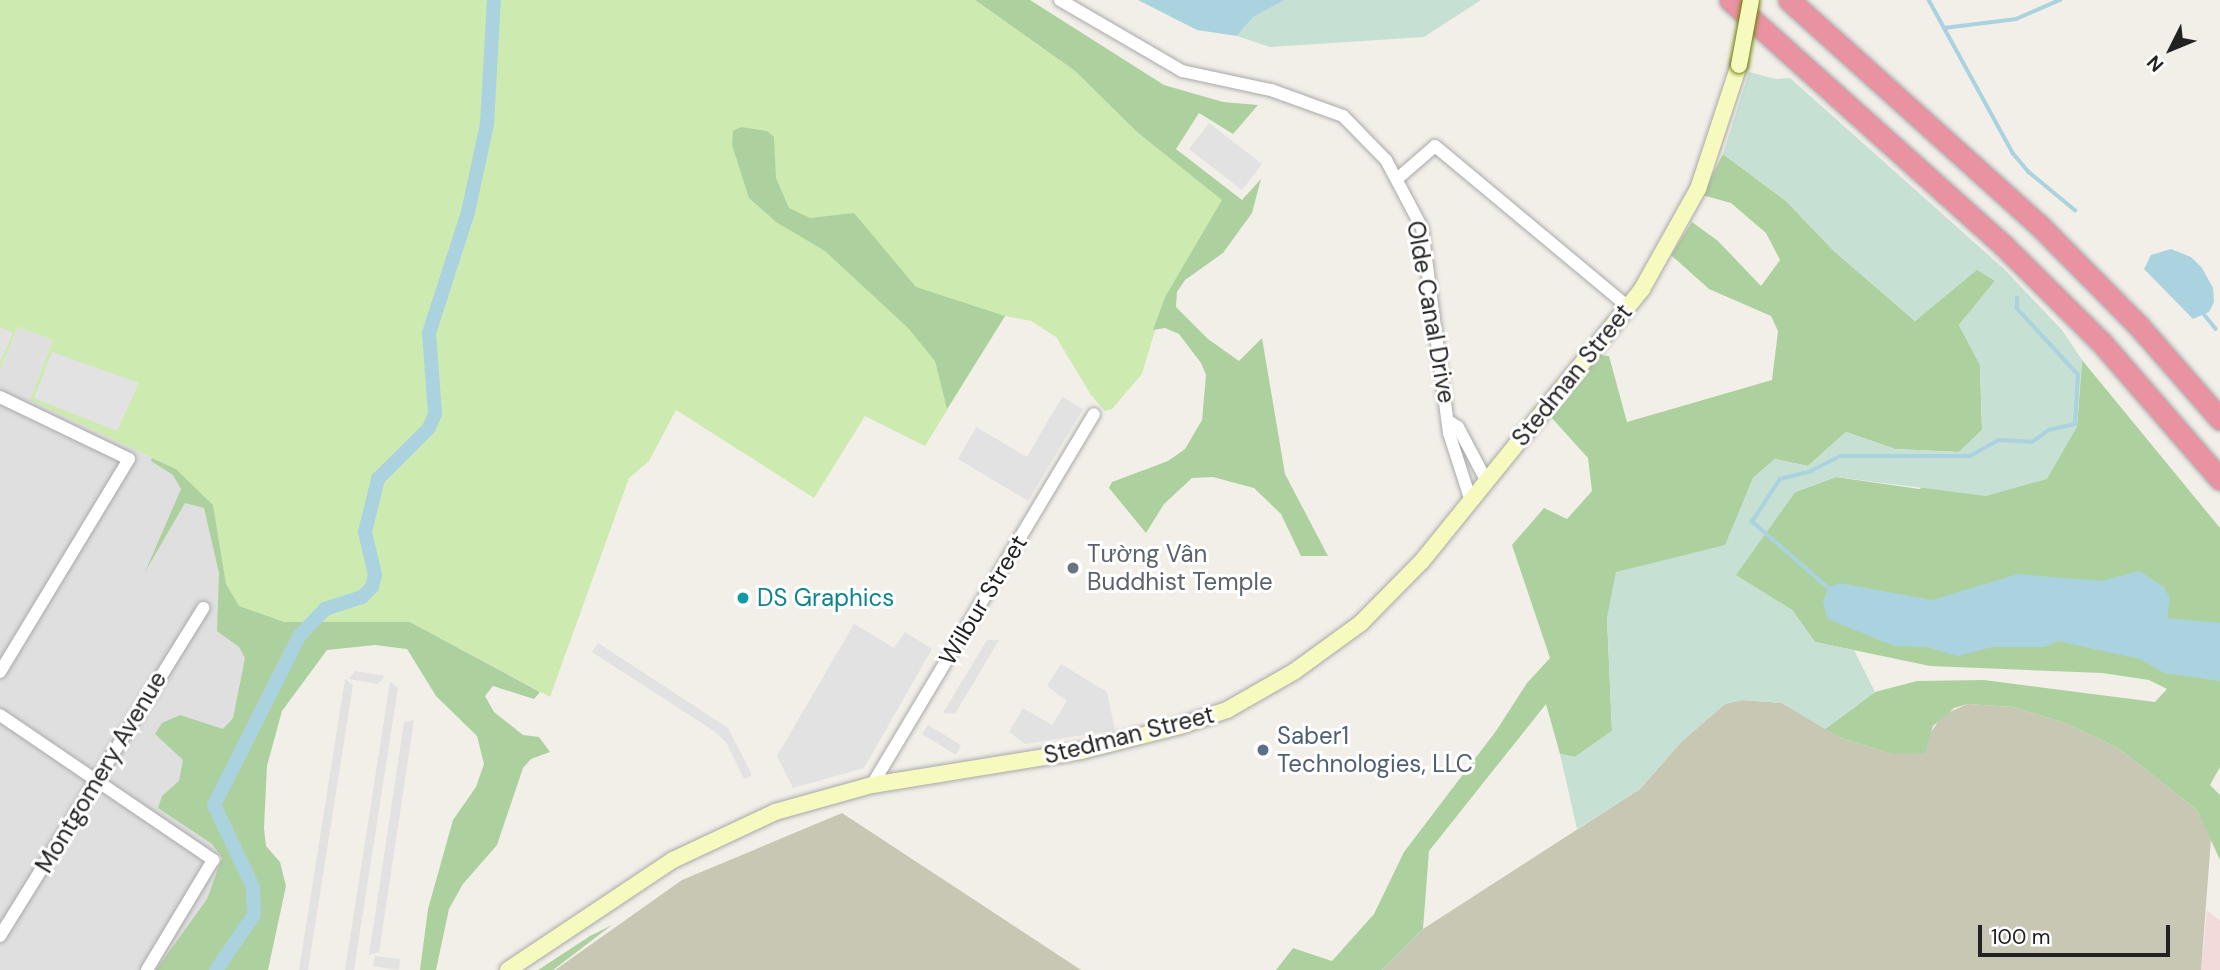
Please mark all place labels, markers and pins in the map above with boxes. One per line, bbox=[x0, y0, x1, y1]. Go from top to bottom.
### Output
place label: Tường Vân Buddhist Temple bbox=[1087, 540, 1273, 596]
marker: Tường Vân Buddhist Temple bbox=[1065, 560, 1081, 576]
place label: DS Graphics bbox=[757, 584, 894, 612]
marker: DS Graphics bbox=[735, 590, 751, 606]
place label: Saber1 Technologies, LLC bbox=[1277, 722, 1473, 778]
marker: Saber1 Technologies, LLC bbox=[1255, 742, 1271, 758]

